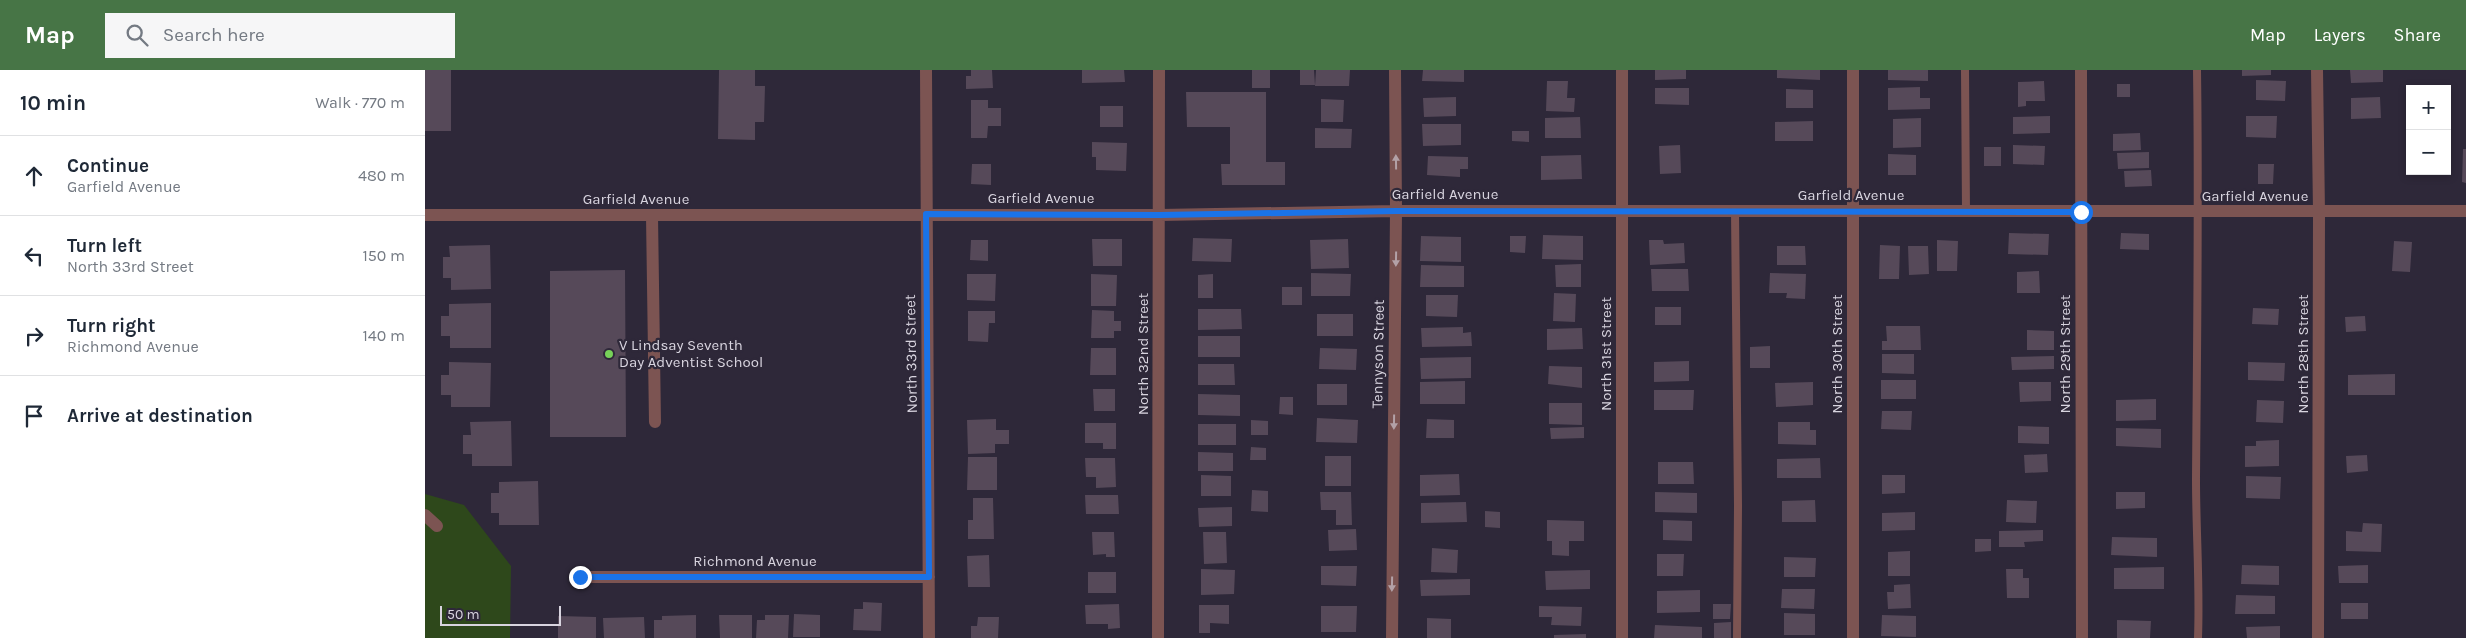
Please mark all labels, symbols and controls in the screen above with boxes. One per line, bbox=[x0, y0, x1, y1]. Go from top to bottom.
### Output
search box bbox=[105, 13, 455, 58]
text: Map bbox=[25, 21, 75, 49]
icon: search bbox=[123, 21, 151, 49]
text: Search here bbox=[163, 24, 265, 46]
text: Map bbox=[2250, 24, 2286, 46]
text: Layers bbox=[2314, 24, 2366, 46]
text: Share bbox=[2394, 24, 2441, 46]
map controls bbox=[2406, 85, 2451, 175]
button: + bbox=[2406, 85, 2451, 130]
text: 10 min bbox=[20, 91, 86, 115]
text: Walk · 770 m bbox=[315, 93, 405, 112]
button: − bbox=[2406, 130, 2451, 175]
one-way arrow bbox=[1391, 154, 1399, 170]
text: Continue bbox=[67, 155, 149, 177]
icon: ahead bbox=[20, 162, 48, 190]
text: 480 m bbox=[358, 166, 405, 185]
text: Garfield Avenue bbox=[67, 177, 181, 196]
street label: Garfield Avenue bbox=[1392, 185, 1498, 203]
street label: Garfield Avenue bbox=[1798, 186, 1904, 204]
street label: Garfield Avenue bbox=[2202, 187, 2308, 205]
street label: Garfield Avenue bbox=[988, 189, 1094, 207]
street label: Garfield Avenue bbox=[583, 190, 689, 208]
route start bbox=[2070, 201, 2093, 224]
text: Turn left bbox=[67, 235, 142, 257]
icon: left bbox=[20, 242, 48, 270]
text: 150 m bbox=[362, 246, 405, 265]
one-way arrow bbox=[1391, 252, 1399, 268]
text: North 33rd Street bbox=[67, 257, 194, 276]
street label: North 32nd Street bbox=[1134, 292, 1152, 415]
street label: North 33rd Street bbox=[901, 294, 921, 414]
street label: North 30th Street bbox=[1828, 294, 1846, 414]
street label: North 29th Street bbox=[2056, 294, 2074, 413]
street label: North 28th Street bbox=[2294, 294, 2312, 414]
street label: North 31st Street bbox=[1597, 297, 1615, 411]
street label: Tennyson Street bbox=[1368, 299, 1388, 409]
text: Turn right bbox=[67, 315, 156, 337]
icon: right bbox=[20, 322, 48, 350]
text: 140 m bbox=[363, 326, 405, 345]
place label: V Lindsay Seventh Day Adventist School bbox=[619, 336, 763, 371]
text: Richmond Avenue bbox=[67, 337, 199, 356]
marker: V Lindsay Seventh Day Adventist School bbox=[603, 348, 615, 360]
icon: arrive bbox=[20, 402, 48, 430]
text: Arrive at destination bbox=[67, 405, 253, 427]
one-way arrow bbox=[1390, 414, 1398, 430]
street label: Richmond Avenue bbox=[693, 552, 817, 570]
route end bbox=[569, 566, 592, 589]
one-way arrow bbox=[1388, 577, 1396, 593]
scale bar bbox=[440, 603, 561, 626]
text: 50 m bbox=[447, 606, 480, 623]

